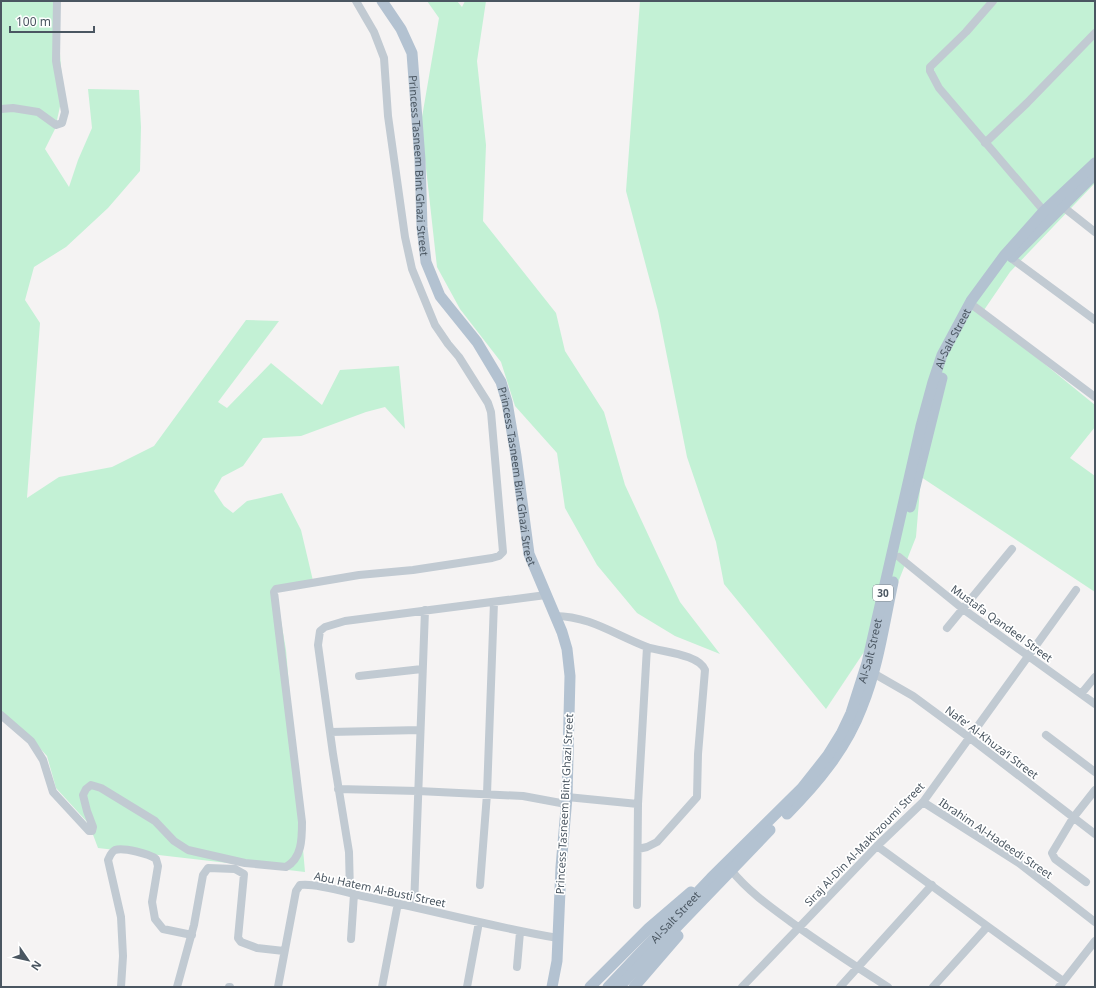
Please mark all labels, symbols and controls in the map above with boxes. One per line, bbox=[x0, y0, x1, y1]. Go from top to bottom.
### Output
scale bar bbox=[10, 8, 94, 34]
text: 100 m bbox=[16, 13, 51, 30]
street label: Princess Tasneem Bint Ghazi Street bbox=[406, 75, 433, 257]
street label: Al-Salt Street bbox=[931, 305, 973, 370]
street label: Princess Tasneem Bint Ghazi Street bbox=[495, 385, 541, 568]
street label: Mustafa Qandeel Street bbox=[948, 581, 1056, 665]
road number: 30 bbox=[873, 585, 893, 601]
street label: Al-Salt Street bbox=[854, 617, 884, 685]
street label: Nafe‘ Al-Khuza‘i Street bbox=[942, 702, 1042, 782]
street label: Princess Tasneem Bint Ghazi Street bbox=[552, 713, 576, 895]
street label: Siraj Al-Din Al-Makhzoumi Street bbox=[801, 779, 927, 909]
street label: Ibrahim Al-Hadeedi Street bbox=[936, 794, 1056, 882]
street label: Abu Hatem Al-Busti Street bbox=[313, 868, 447, 910]
street label: Al-Salt Street bbox=[646, 887, 703, 946]
north arrow bbox=[8, 940, 48, 980]
text: N bbox=[28, 958, 45, 974]

